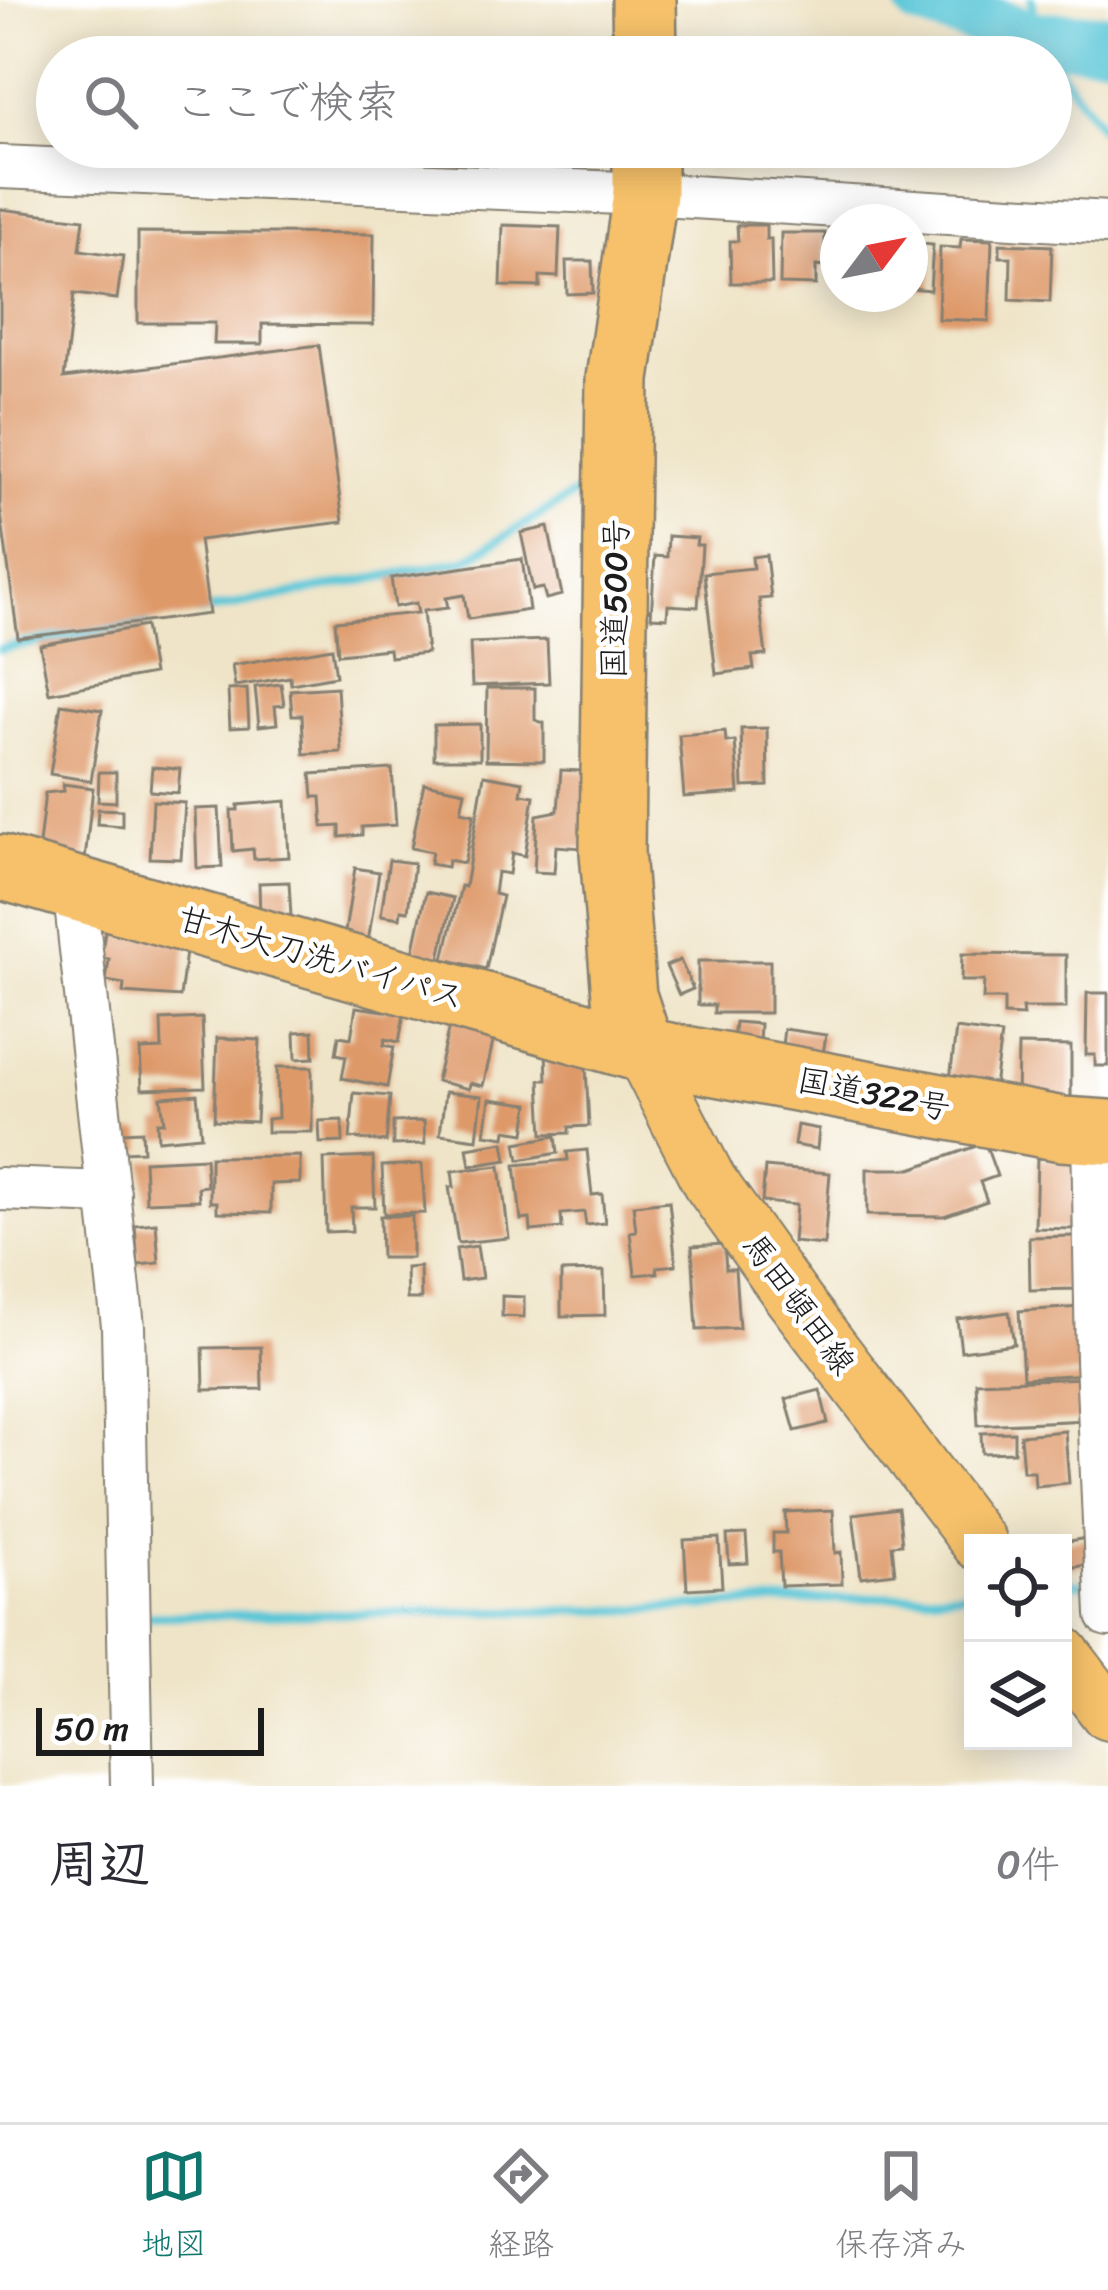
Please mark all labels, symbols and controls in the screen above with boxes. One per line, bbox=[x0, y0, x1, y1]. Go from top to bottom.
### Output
search box bbox=[36, 36, 1072, 168]
text: ここで検索 bbox=[174, 62, 399, 142]
icon: search bbox=[78, 69, 144, 135]
north arrow bbox=[820, 204, 928, 312]
street label: 国道500号 bbox=[585, 518, 645, 680]
street label: 甘木大刀洗バイパス bbox=[171, 889, 471, 1027]
street label: 国道322号 bbox=[792, 1051, 956, 1137]
street label: 馬田頓田線 bbox=[727, 1220, 871, 1388]
map controls bbox=[964, 1534, 1072, 1750]
button: locate bbox=[964, 1534, 1072, 1642]
button: layers bbox=[964, 1642, 1072, 1750]
text: 50 m bbox=[54, 1700, 129, 1758]
scale bar bbox=[36, 1702, 264, 1755]
text: 周辺 bbox=[48, 1819, 150, 1909]
text: 0件 bbox=[996, 1830, 1060, 1899]
tab: 地図 bbox=[141, 2143, 207, 2273]
tab: 経路 bbox=[488, 2143, 554, 2273]
tab: 保存済み bbox=[835, 2143, 967, 2273]

